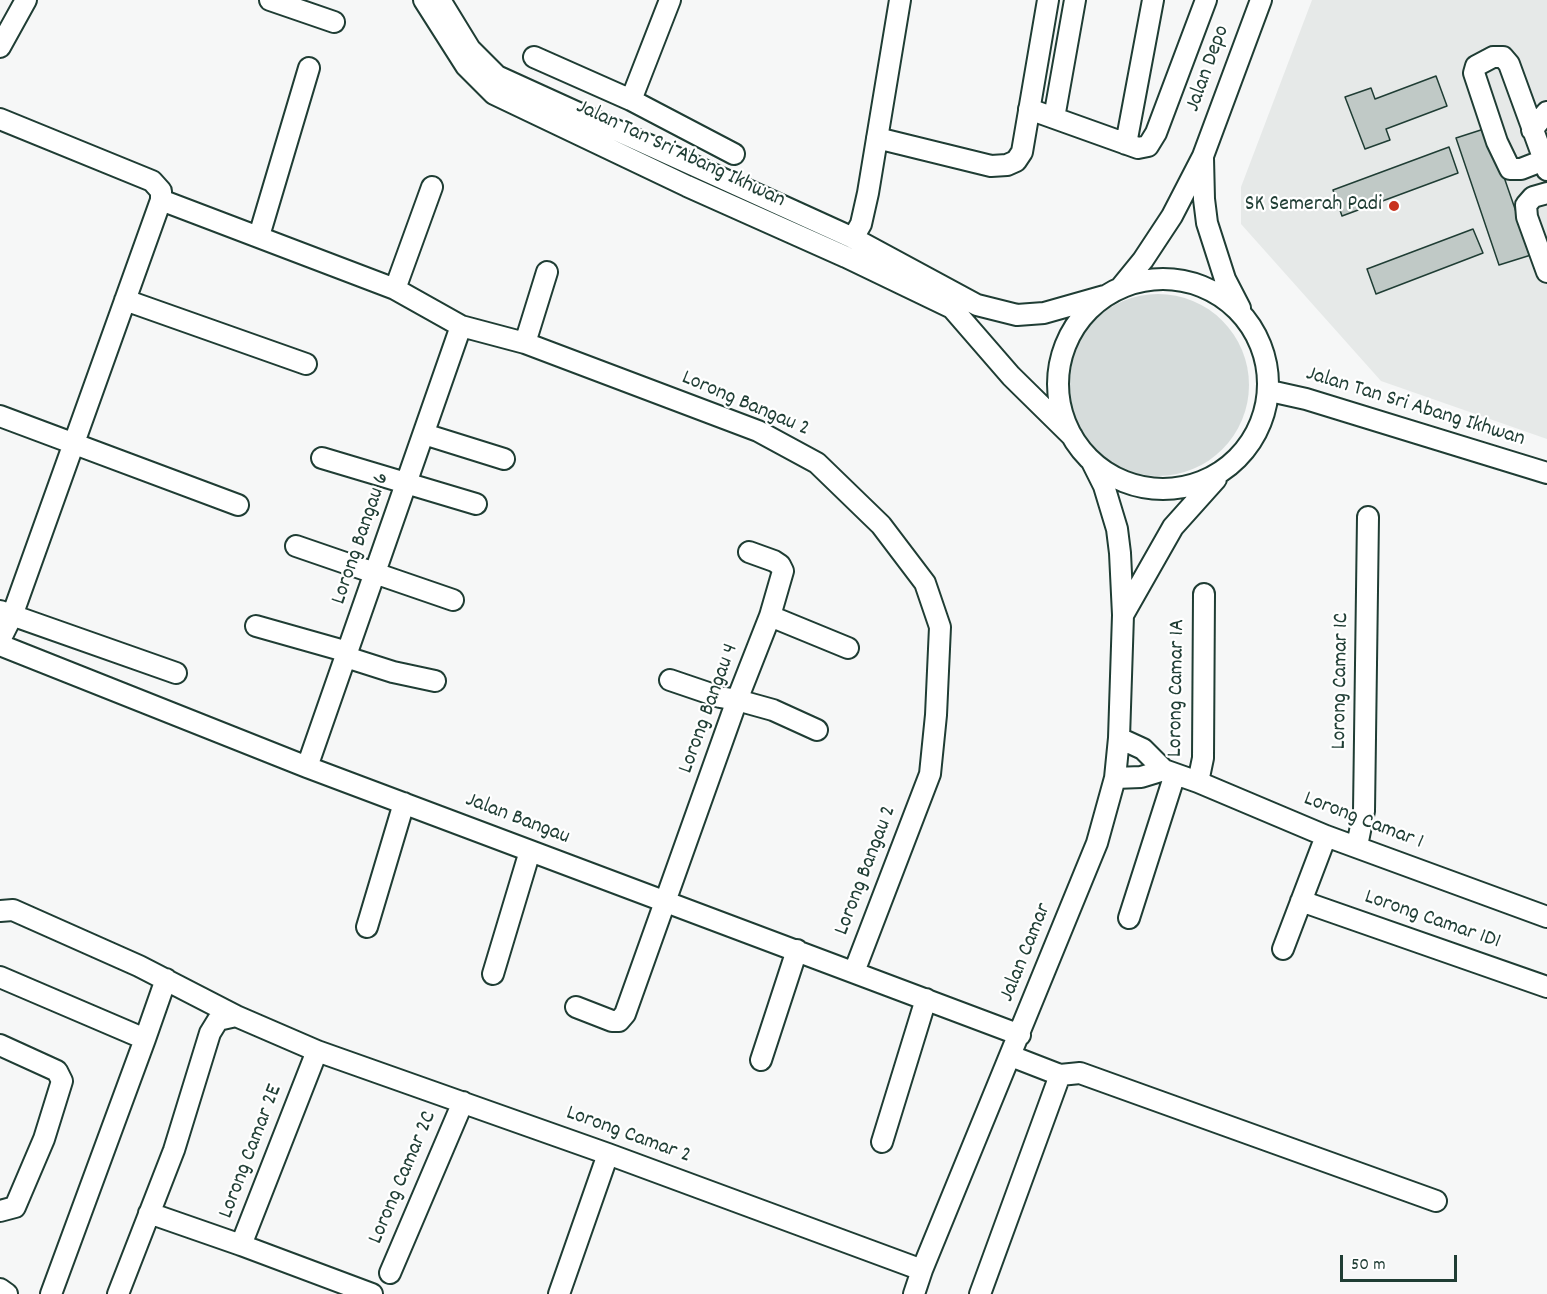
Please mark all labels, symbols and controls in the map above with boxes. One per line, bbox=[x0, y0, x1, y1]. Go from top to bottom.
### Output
street label: Jalan Depo bbox=[1181, 22, 1237, 116]
street label: Jalan Tan Sri Abang Ikhwan bbox=[571, 95, 789, 215]
place label: SK Semerah Padi bbox=[1245, 193, 1382, 219]
marker: SK Semerah Padi bbox=[1387, 199, 1401, 213]
street label: Jalan Tan Sri Abang Ikhwan bbox=[1302, 362, 1528, 454]
street label: Lorong Bangau 2 bbox=[677, 366, 813, 444]
street label: Lorong Bangau 6 bbox=[327, 470, 397, 608]
street label: Lorong Camar 1C bbox=[1328, 612, 1356, 750]
street label: Lorong Camar 1A bbox=[1164, 619, 1192, 757]
street label: Lorong Bangau 4 bbox=[674, 641, 746, 777]
street label: Lorong Camar 1 bbox=[1299, 787, 1427, 857]
street label: Jalan Bangau bbox=[461, 788, 573, 852]
street label: Lorong Bangau 2 bbox=[830, 803, 904, 939]
street label: Lorong Camar 1D1 bbox=[1360, 885, 1504, 957]
street label: Jalan Camar bbox=[995, 900, 1059, 1006]
street label: Lorong Camar 2E bbox=[214, 1081, 290, 1223]
street label: Lorong Camar 2 bbox=[562, 1101, 694, 1171]
street label: Lorong Camar 2C bbox=[364, 1108, 444, 1248]
scale bar bbox=[1343, 1243, 1460, 1281]
text: 50 m bbox=[1351, 1253, 1386, 1278]

